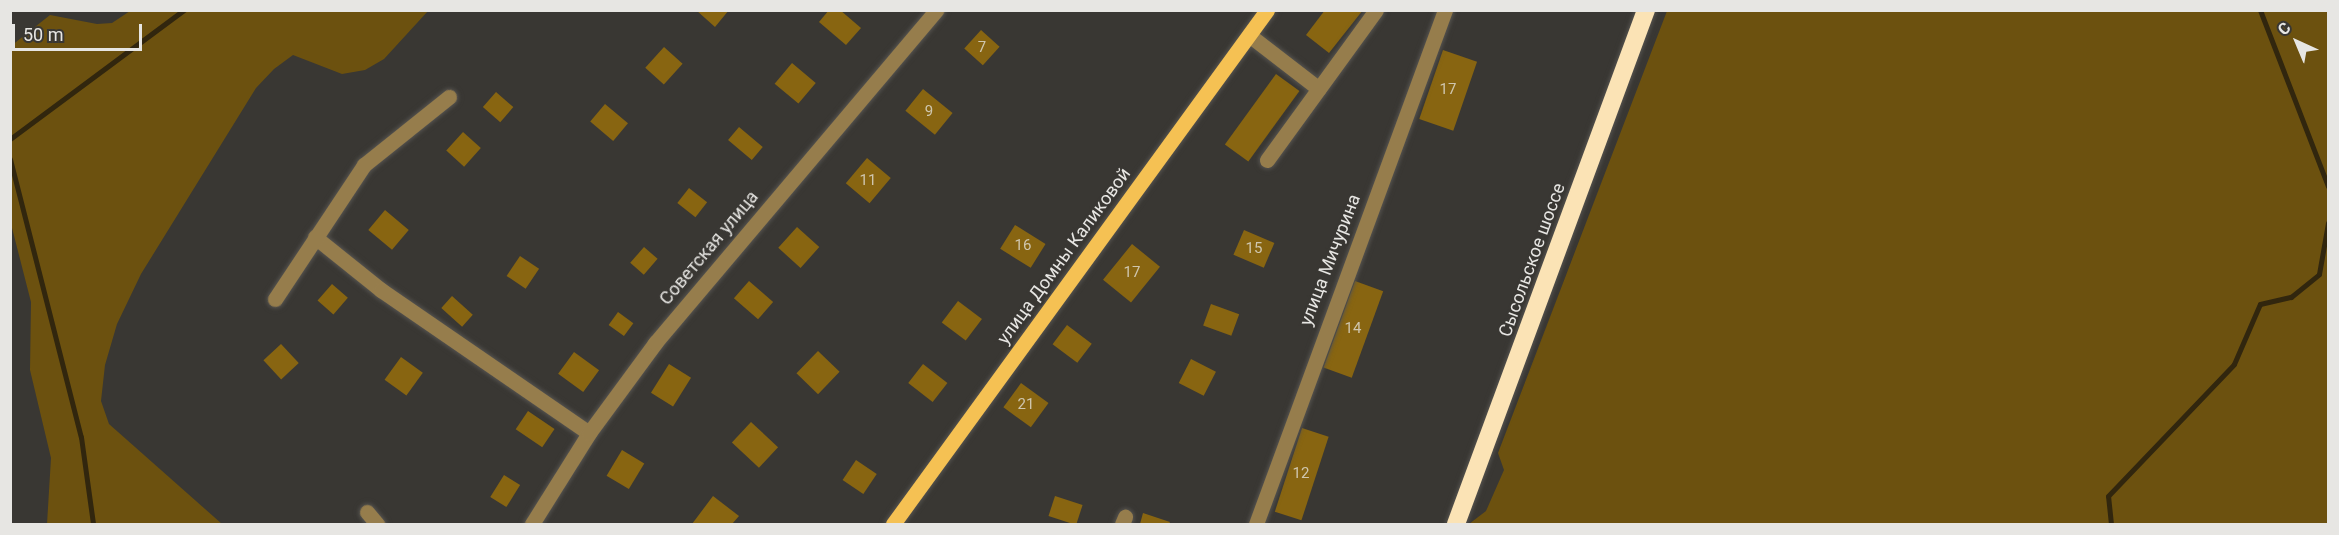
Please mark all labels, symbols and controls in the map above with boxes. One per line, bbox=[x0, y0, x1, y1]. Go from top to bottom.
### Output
scale bar bbox=[15, 12, 146, 50]
north arrow bbox=[2267, 12, 2327, 72]
text: С bbox=[2274, 18, 2295, 39]
text: 50 m bbox=[23, 24, 63, 45]
house number: 7 bbox=[978, 39, 986, 57]
house number: 17 bbox=[1440, 81, 1456, 99]
house number: 9 bbox=[925, 103, 933, 121]
street label: улица Домны Каликовой bbox=[993, 164, 1135, 348]
house number: 11 bbox=[860, 172, 876, 190]
street label: Сысольское шоссе bbox=[1494, 180, 1570, 340]
street label: Советская улица bbox=[655, 187, 763, 309]
street label: улица Мичурина bbox=[1295, 191, 1365, 329]
house number: 16 bbox=[1015, 237, 1031, 255]
house number: 15 bbox=[1246, 240, 1262, 258]
house number: 17 bbox=[1124, 264, 1140, 282]
house number: 14 bbox=[1345, 320, 1361, 338]
house number: 21 bbox=[1018, 396, 1034, 414]
house number: 12 bbox=[1293, 465, 1309, 483]

